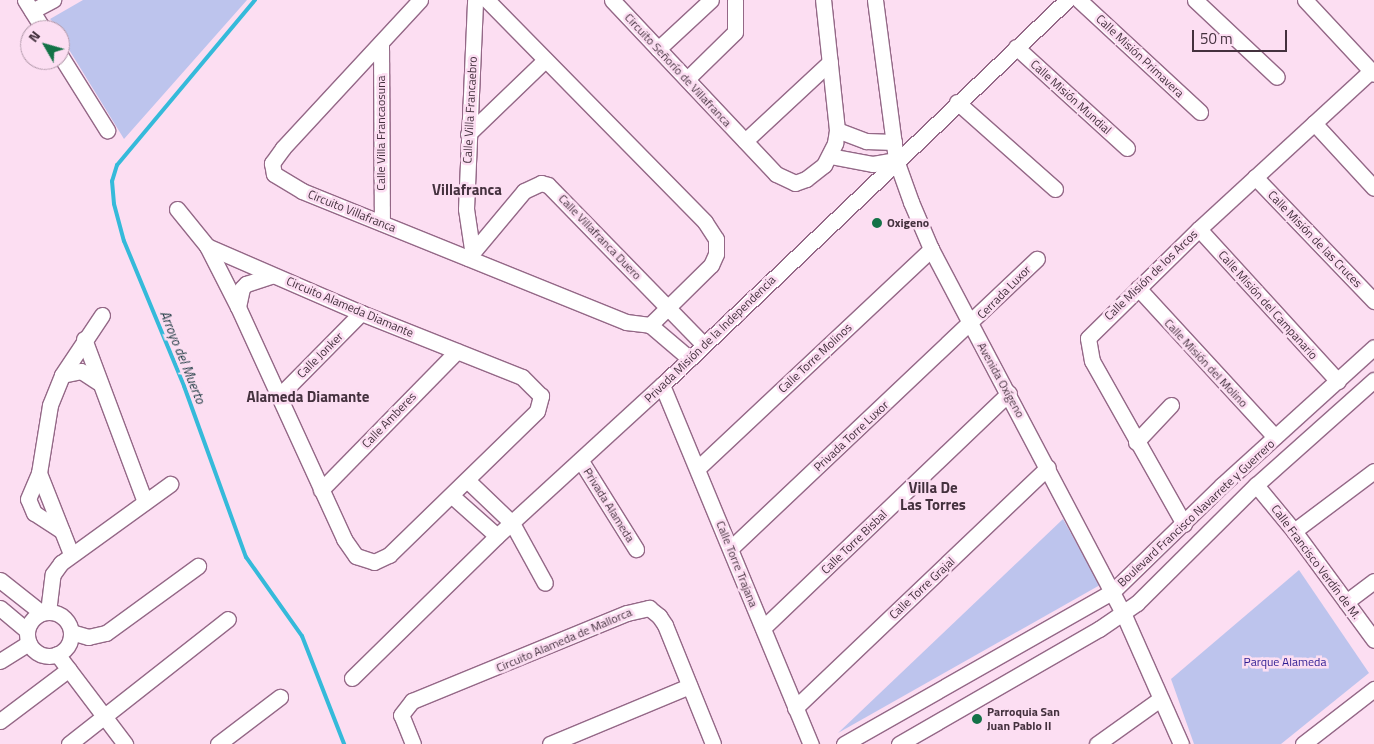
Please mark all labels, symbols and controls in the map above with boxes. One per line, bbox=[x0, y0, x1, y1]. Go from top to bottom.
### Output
street label: Circuito Señorío de Villafranca bbox=[622, 10, 734, 130]
street label: Calle Misión Primavera bbox=[1093, 12, 1187, 100]
north arrow bbox=[20, 20, 70, 70]
scale bar bbox=[1194, 20, 1289, 52]
text: N bbox=[22, 26, 45, 46]
text: 50 m bbox=[1200, 27, 1233, 50]
street label: Calle Villa Francaebro bbox=[460, 56, 480, 164]
street label: Calle Misión Mundial bbox=[1028, 57, 1114, 137]
street label: Calle Villa Francaosuna bbox=[374, 75, 388, 191]
district label: Villafranca bbox=[432, 181, 502, 199]
street label: Circuito Villafranca bbox=[306, 187, 398, 235]
street label: Calle Misión de las Cruces bbox=[1265, 188, 1365, 290]
street label: Calle Villafranca Duero bbox=[556, 191, 644, 283]
place label: Oxigeno bbox=[887, 216, 929, 230]
marker: Oxigeno bbox=[871, 217, 883, 229]
street label: Calle Misión de los Arcos bbox=[1101, 227, 1201, 323]
street label: Calle Misión del Campanario bbox=[1215, 248, 1321, 362]
street label: Cerrada Luxor bbox=[974, 262, 1034, 322]
street label: Privada Misión de la Independencia bbox=[641, 272, 779, 406]
street label: Circuito Alameda Diamante bbox=[284, 274, 416, 340]
water label: Arroyo del Muerto bbox=[157, 308, 209, 406]
street label: Calle Misión del Molino bbox=[1161, 316, 1251, 410]
street label: Calle Torre Molinos bbox=[775, 320, 855, 396]
street label: Calle Jonker bbox=[294, 329, 346, 381]
street label: Avenida Oxígeno bbox=[974, 340, 1028, 420]
district label: Alameda Diamante bbox=[247, 388, 369, 406]
street label: Calle Amberes bbox=[359, 389, 419, 451]
street label: Privada Torre Luxor bbox=[811, 398, 891, 474]
street label: Boulevard Francisco Navarrete y Guerrero bbox=[1114, 436, 1278, 590]
street label: Privada Alameda bbox=[580, 465, 638, 545]
district label: Villa De Las Torres bbox=[900, 478, 966, 513]
street label: Calle Francisco Verdín de M. bbox=[1268, 502, 1364, 622]
street label: Calle Torre Bisbal bbox=[818, 507, 890, 577]
street label: Calle Torre Trajana bbox=[713, 519, 761, 609]
street label: Calle Torre Grajal bbox=[886, 554, 958, 622]
street label: Circuito Alameda de Mallorca bbox=[494, 605, 634, 675]
park label: Parque Alameda bbox=[1244, 655, 1326, 669]
place label: Parroquia San Juan Pablo II bbox=[987, 705, 1060, 733]
marker: Parroquia San Juan Pablo II bbox=[971, 713, 983, 725]

